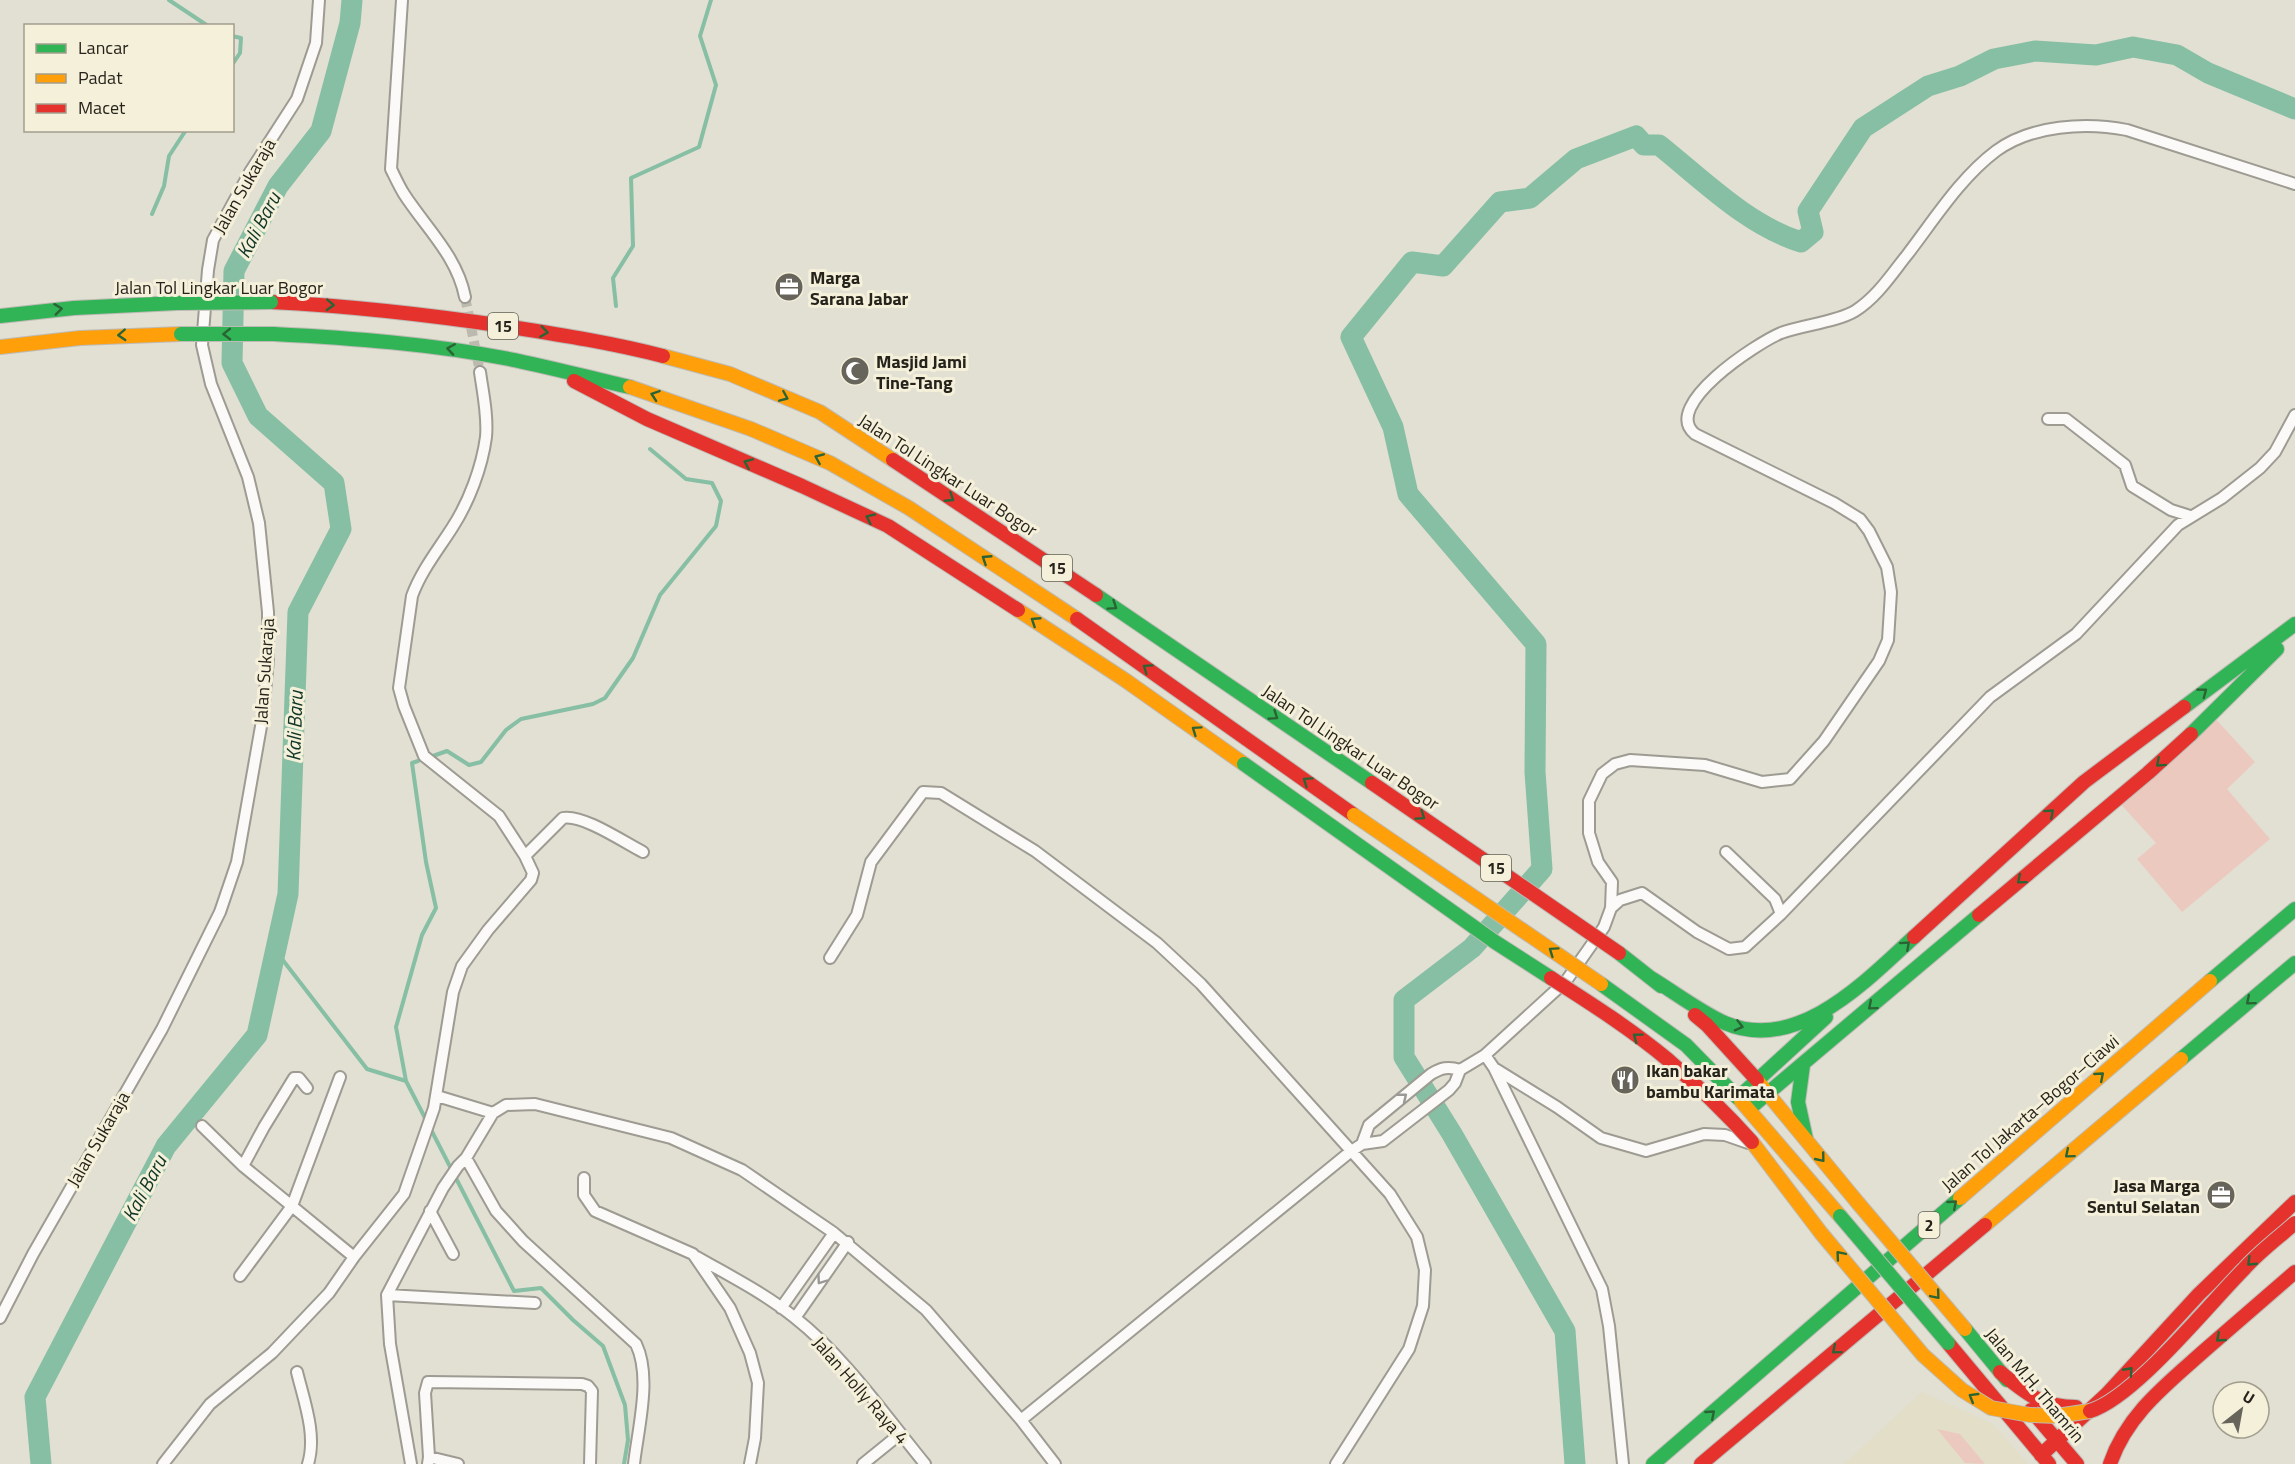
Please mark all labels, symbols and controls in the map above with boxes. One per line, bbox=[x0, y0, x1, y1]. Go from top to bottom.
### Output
legend bbox=[24, 24, 234, 132]
text: Lancar bbox=[78, 34, 128, 61]
text: Padat bbox=[78, 64, 123, 91]
text: Macet bbox=[78, 94, 126, 121]
street label: Jalan Sukaraja bbox=[206, 133, 282, 239]
water label: Kali Baru bbox=[228, 186, 289, 263]
place label: Marga Sarana Jabar bbox=[810, 264, 909, 312]
office icon: Marga Sarana Jabar bbox=[773, 271, 805, 303]
street label: Jalan Tol Lingkar Luar Bogor bbox=[115, 274, 323, 301]
one-way arrow bbox=[325, 298, 334, 311]
one-way arrow bbox=[54, 304, 63, 316]
road number: 15 bbox=[488, 313, 518, 339]
one-way arrow bbox=[539, 325, 548, 337]
one-way arrow bbox=[222, 328, 231, 340]
one-way arrow bbox=[118, 329, 127, 342]
one-way arrow bbox=[447, 344, 456, 356]
place label: Masjid Jami Tine-Tang bbox=[876, 348, 967, 396]
mosque icon: Masjid Jami Tine-Tang bbox=[839, 355, 871, 387]
one-way arrow bbox=[650, 389, 661, 402]
one-way arrow bbox=[778, 390, 789, 402]
street label: Jalan Tol Lingkar Luar Bogor bbox=[853, 407, 1043, 543]
one-way arrow bbox=[815, 453, 826, 465]
one-way arrow bbox=[744, 458, 755, 470]
one-way arrow bbox=[944, 491, 955, 502]
one-way arrow bbox=[865, 513, 876, 525]
one-way arrow bbox=[981, 555, 992, 566]
road number: 15 bbox=[1042, 555, 1072, 581]
one-way arrow bbox=[1107, 598, 1117, 610]
street label: Jalan Sukaraja bbox=[247, 617, 281, 725]
one-way arrow bbox=[1031, 617, 1041, 629]
one-way arrow bbox=[1143, 664, 1154, 675]
street label: Jalan Tol Lingkar Luar Bogor bbox=[1257, 677, 1445, 817]
water label: Kali Baru bbox=[277, 689, 311, 762]
one-way arrow bbox=[2196, 689, 2207, 700]
one-way arrow bbox=[1267, 709, 1278, 720]
one-way arrow bbox=[1192, 726, 1203, 737]
one-way arrow bbox=[2156, 756, 2166, 767]
one-way arrow bbox=[1302, 777, 1313, 788]
one-way arrow bbox=[1414, 809, 1425, 820]
one-way arrow bbox=[2043, 809, 2053, 820]
road number: 15 bbox=[1481, 855, 1511, 881]
one-way arrow bbox=[2017, 873, 2028, 884]
one-way arrow bbox=[1898, 941, 1909, 952]
one-way arrow bbox=[1548, 947, 1559, 958]
one-way arrow bbox=[2246, 994, 2257, 1005]
one-way arrow bbox=[1868, 999, 1879, 1010]
one-way arrow bbox=[1733, 1019, 1743, 1032]
street label: Jalan Tol Jakarta–Bogor–Ciawi bbox=[1935, 1028, 2125, 1198]
one-way arrow bbox=[1633, 1033, 1644, 1044]
place label: Ikan bakar bambu Karimata bbox=[1646, 1057, 1775, 1105]
restaurant icon: Ikan bakar bambu Karimata bbox=[1609, 1064, 1641, 1096]
one-way arrow bbox=[2094, 1072, 2104, 1083]
street label: Jalan Sukaraja bbox=[60, 1086, 136, 1192]
one-way arrow bbox=[1396, 1094, 1407, 1105]
one-way arrow bbox=[2065, 1146, 2076, 1157]
water label: Kali Baru bbox=[114, 1149, 175, 1226]
one-way arrow bbox=[1814, 1151, 1825, 1162]
place label: Jasa Marga Sentul Selatan bbox=[2087, 1172, 2200, 1220]
office icon: Jasa Marga Sentul Selatan bbox=[2205, 1179, 2237, 1211]
one-way arrow bbox=[1946, 1200, 1957, 1211]
road number: 2 bbox=[1918, 1212, 1940, 1238]
one-way arrow bbox=[1837, 1251, 1848, 1262]
one-way arrow bbox=[2247, 1254, 2258, 1265]
one-way arrow bbox=[817, 1273, 828, 1284]
one-way arrow bbox=[1929, 1288, 1940, 1299]
street label: Jalan M.H. Thamrin bbox=[1979, 1322, 2091, 1448]
street label: Jalan Holly Raya 4 bbox=[806, 1330, 916, 1450]
one-way arrow bbox=[2216, 1331, 2227, 1342]
one-way arrow bbox=[1832, 1343, 1843, 1354]
one-way arrow bbox=[2121, 1367, 2132, 1378]
north arrow bbox=[2211, 1380, 2271, 1440]
text: U bbox=[2238, 1384, 2259, 1410]
one-way arrow bbox=[1969, 1393, 1979, 1404]
one-way arrow bbox=[1704, 1410, 1715, 1421]

